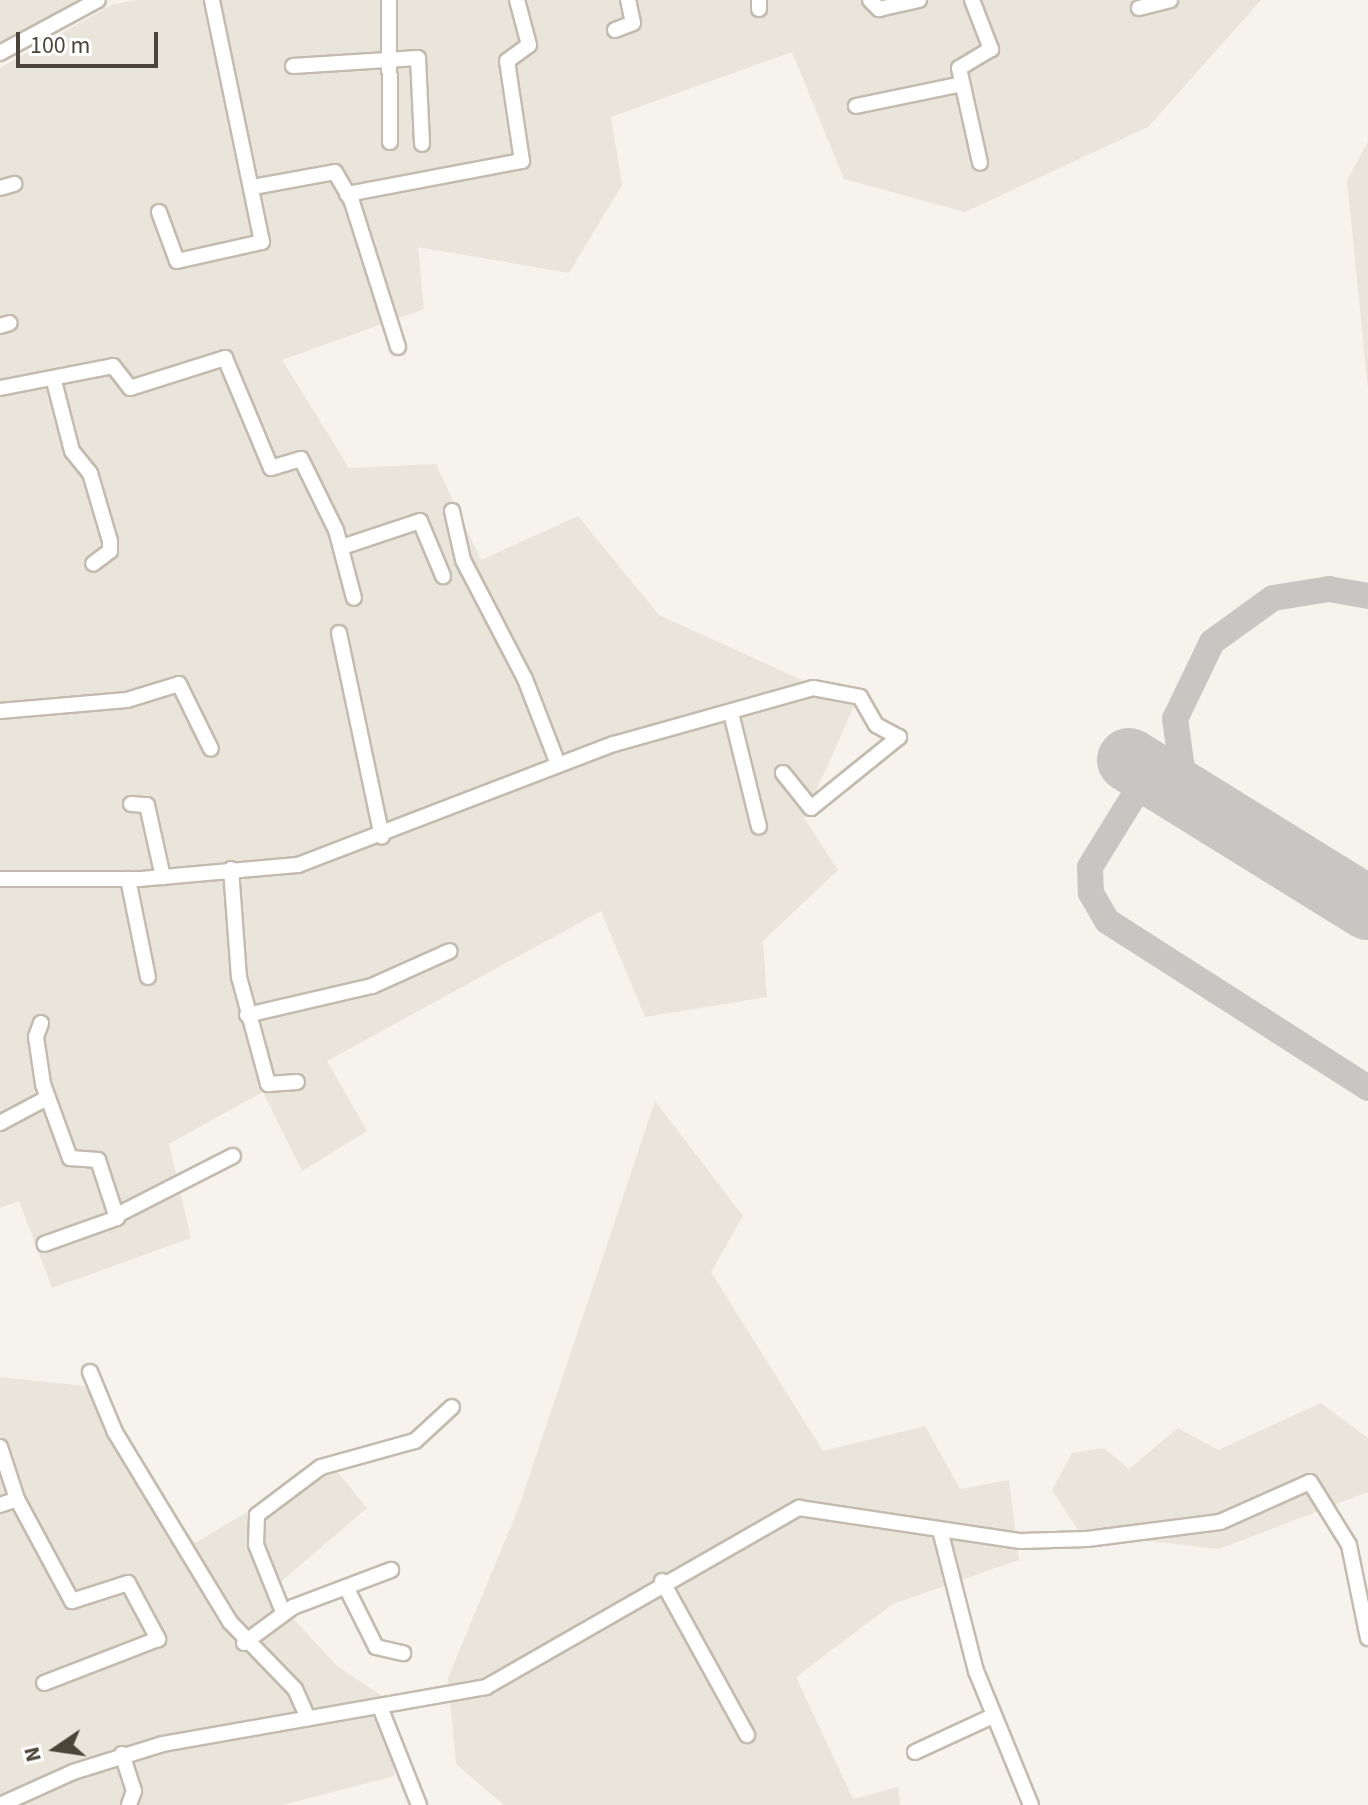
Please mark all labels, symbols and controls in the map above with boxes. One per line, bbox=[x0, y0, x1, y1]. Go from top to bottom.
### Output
scale bar bbox=[20, 16, 162, 66]
text: 100 m bbox=[30, 28, 90, 63]
north arrow bbox=[16, 1709, 96, 1789]
text: N bbox=[15, 1744, 50, 1765]

